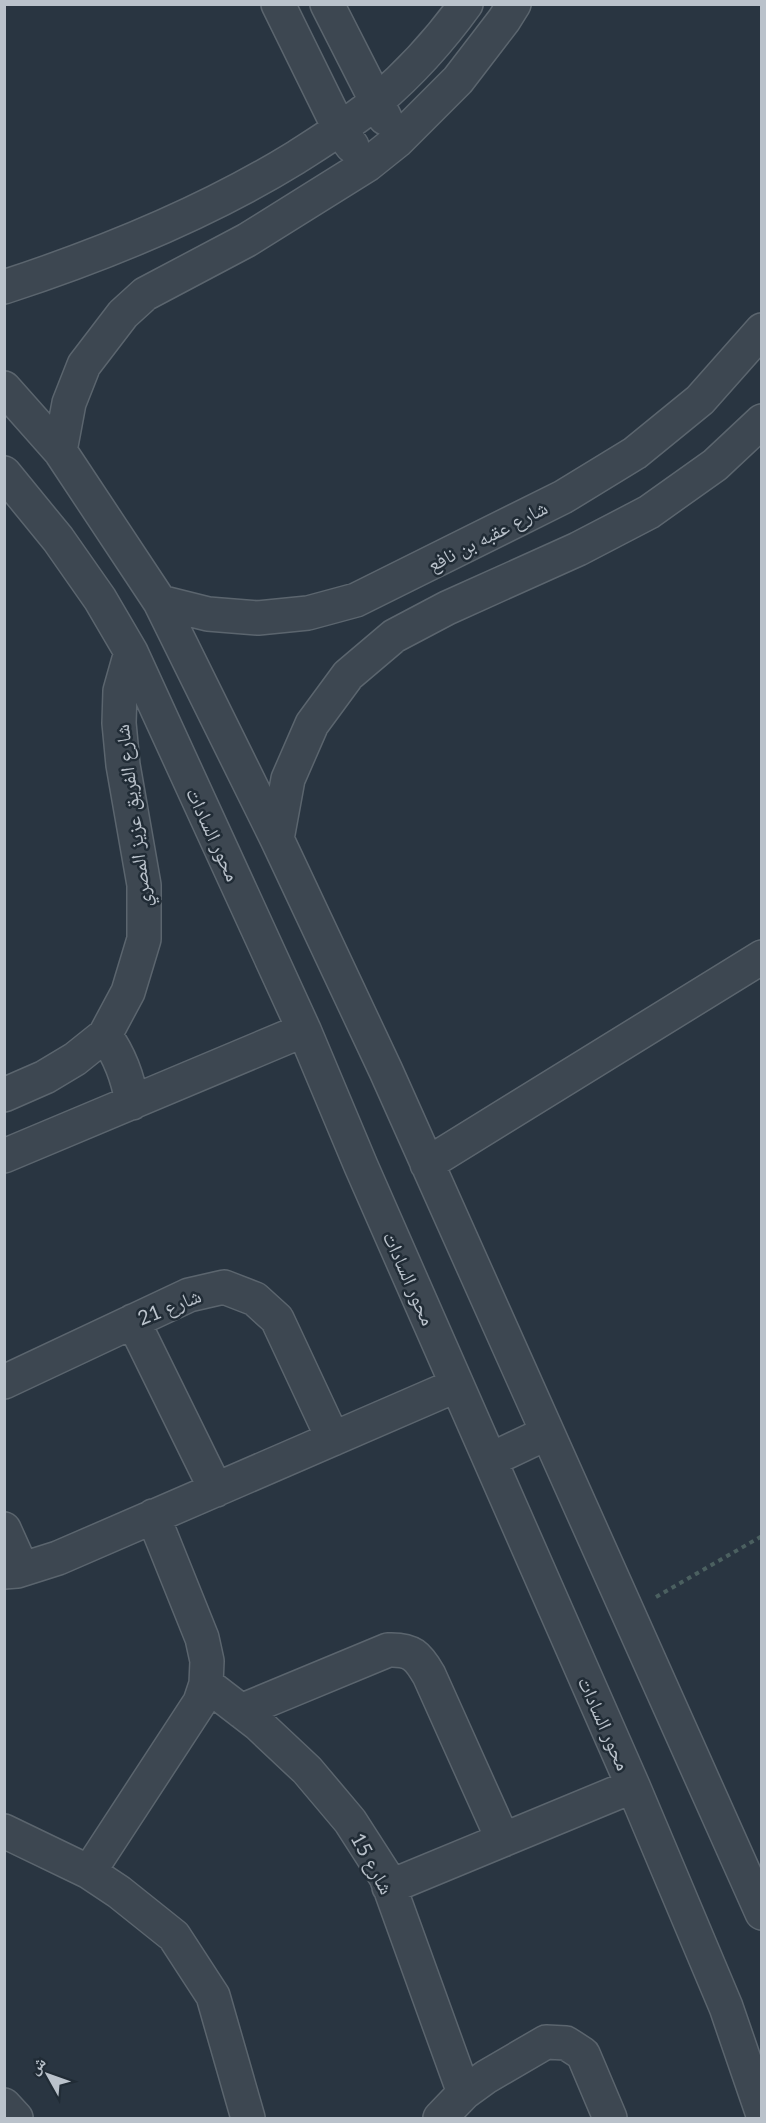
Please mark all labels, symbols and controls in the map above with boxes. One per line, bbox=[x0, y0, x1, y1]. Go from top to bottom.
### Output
street label: شارع عقبه بن نافع bbox=[423, 494, 552, 577]
street label: شارع الفريق عزيز المصري bbox=[109, 722, 160, 909]
street label: محور السادات bbox=[182, 783, 246, 885]
street label: محور السادات bbox=[379, 1227, 441, 1329]
street label: شارع 21 bbox=[134, 1282, 205, 1331]
street label: محور السادات bbox=[574, 1672, 636, 1774]
street label: شارع 15 bbox=[345, 1828, 400, 1899]
north arrow bbox=[18, 2045, 78, 2105]
text: ش bbox=[23, 2052, 50, 2078]

